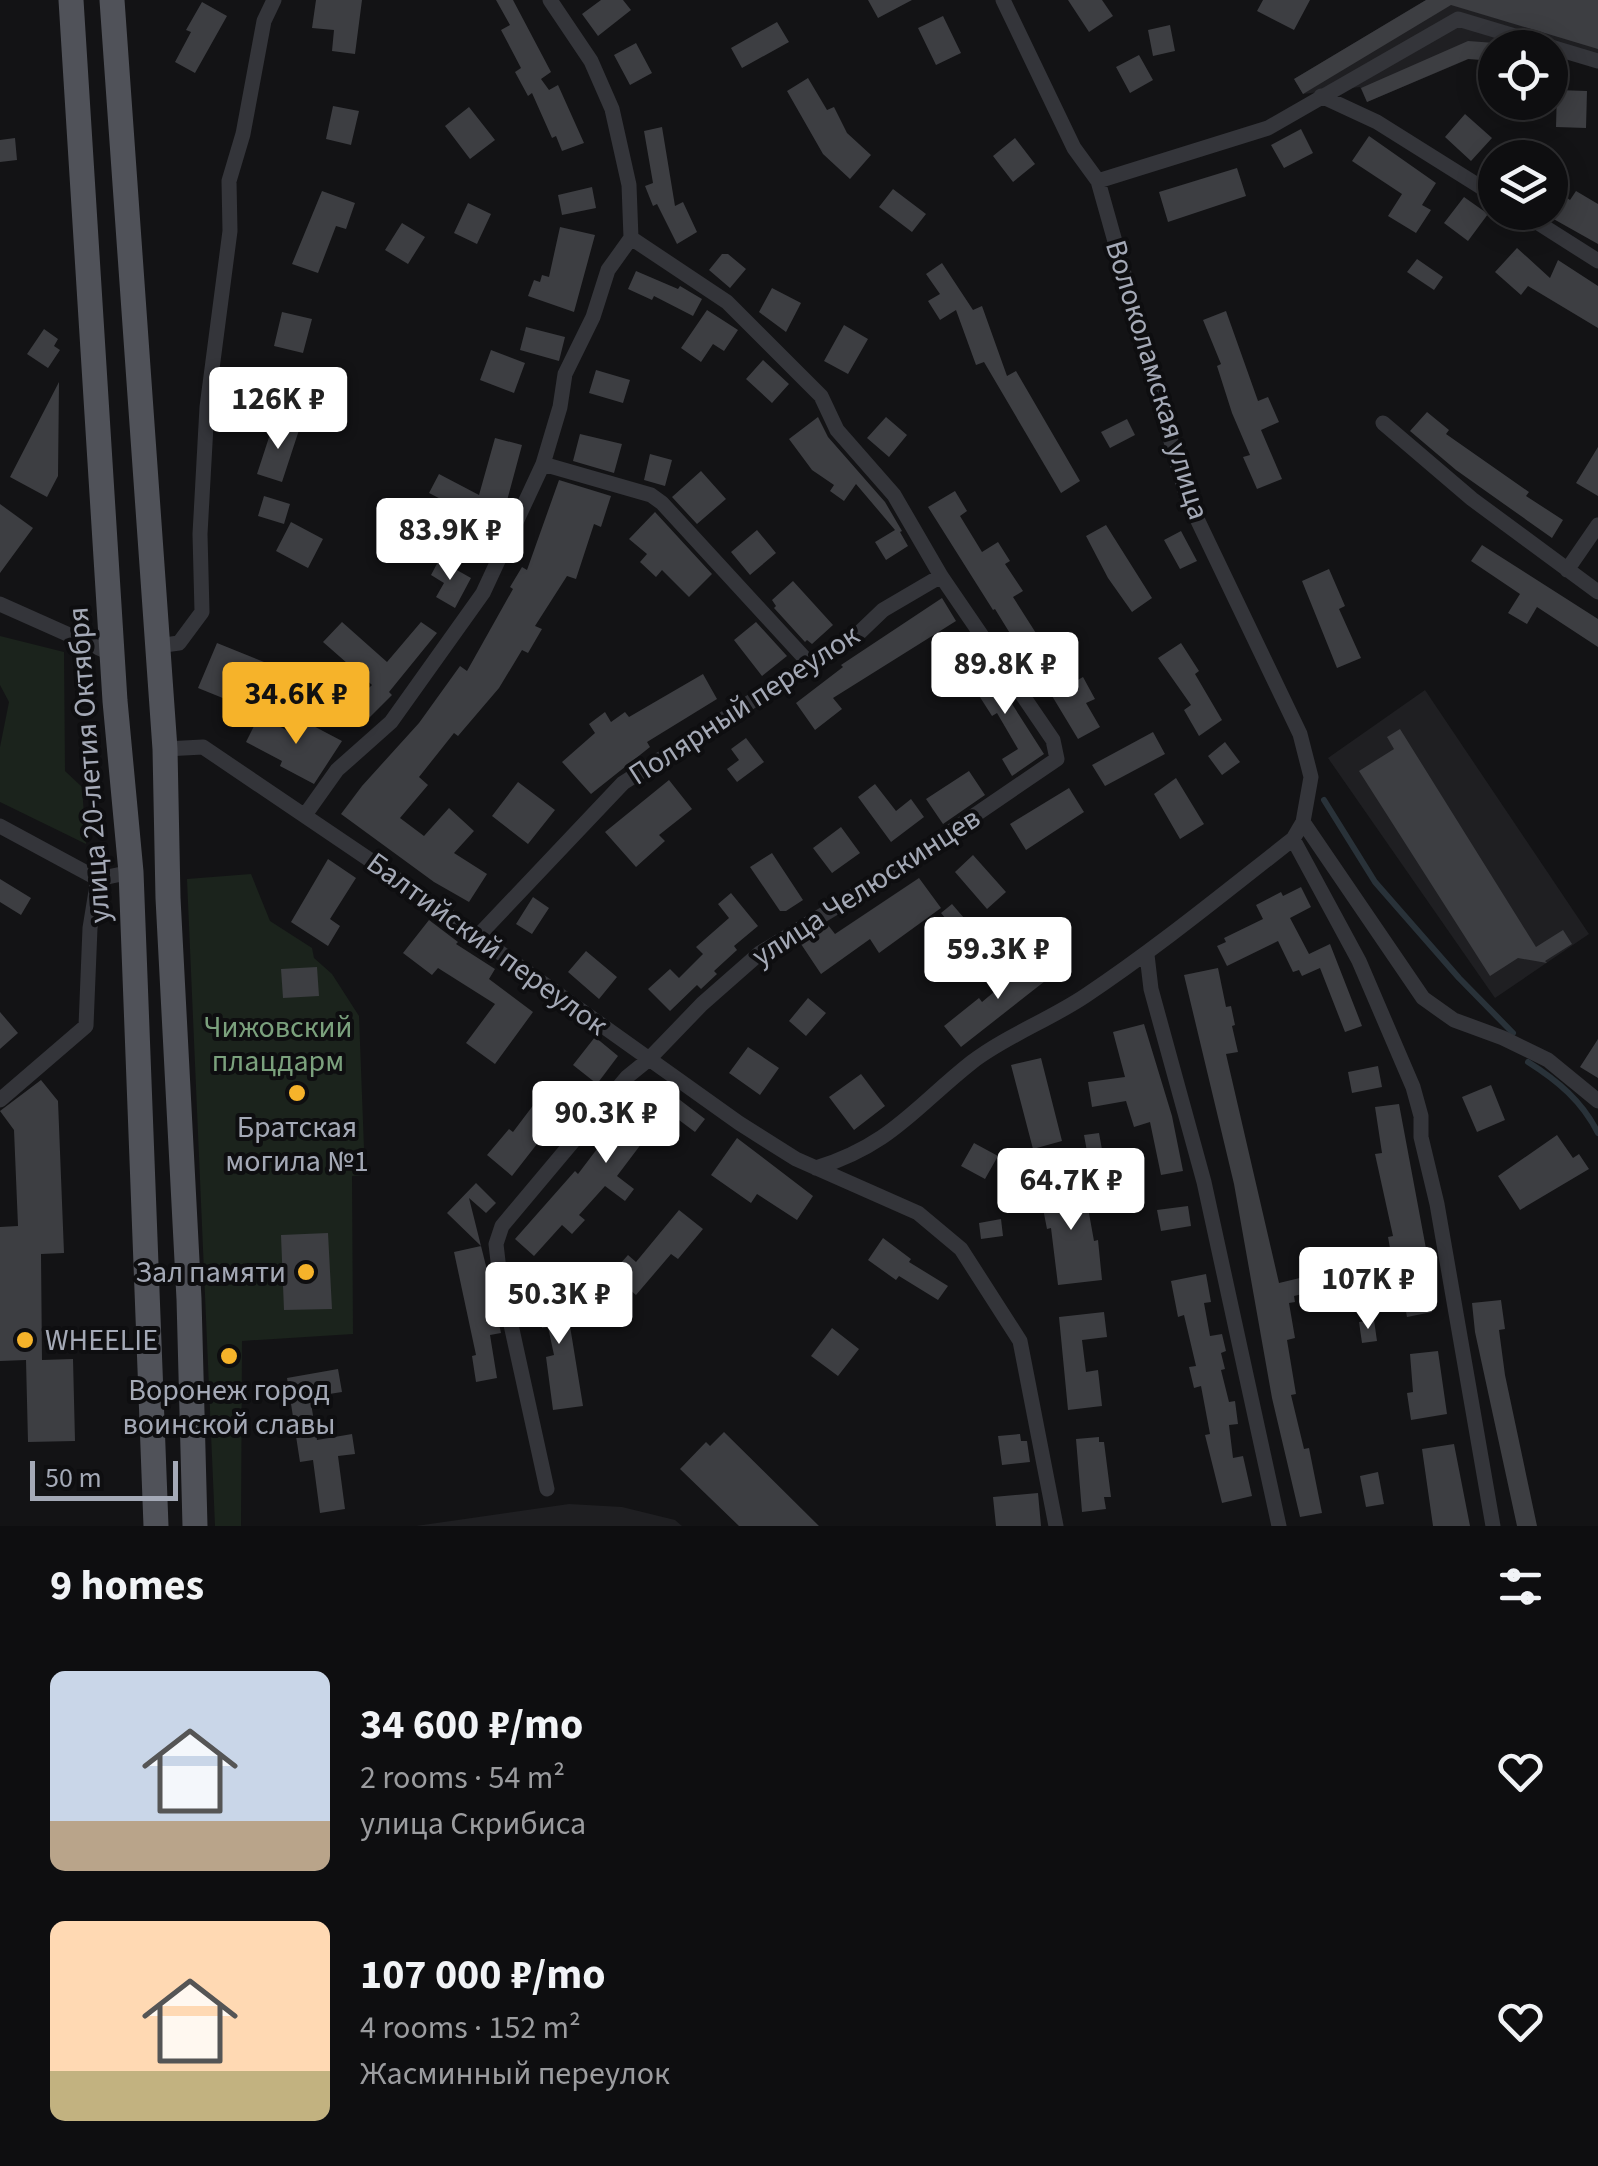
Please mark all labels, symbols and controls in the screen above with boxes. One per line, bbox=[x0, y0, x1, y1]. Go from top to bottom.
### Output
map controls bbox=[1478, 30, 1568, 230]
button: locate bbox=[1478, 30, 1568, 120]
button: layers bbox=[1478, 140, 1568, 230]
street label: Волоколамская улица bbox=[1094, 235, 1220, 525]
pin: 126K ₽ bbox=[197, 367, 359, 452]
text: 126K ₽ bbox=[231, 376, 325, 422]
pin: 83.9K ₽ bbox=[358, 498, 542, 583]
text: 83.9K ₽ bbox=[398, 507, 502, 553]
street label: улица 20-летия Октября bbox=[56, 605, 122, 925]
street label: Полярный переулок bbox=[620, 614, 868, 796]
pin: 89.8K ₽ bbox=[913, 632, 1097, 717]
text: 89.8K ₽ bbox=[953, 641, 1057, 687]
pin: 34.6K ₽ bbox=[204, 662, 388, 747]
text: 34.6K ₽ bbox=[244, 671, 348, 717]
street label: улица Челюскинцев bbox=[743, 797, 989, 977]
street label: Балтийский переулок bbox=[358, 842, 616, 1046]
pin: 59.3K ₽ bbox=[906, 917, 1090, 1002]
text: 59.3K ₽ bbox=[946, 926, 1050, 972]
park label: Чижовский плацдарм bbox=[204, 1006, 352, 1083]
pin: 90.3K ₽ bbox=[514, 1081, 698, 1166]
marker: Братская могила №1 bbox=[286, 1082, 308, 1104]
text: 90.3K ₽ bbox=[554, 1090, 658, 1136]
place label: Братская могила №1 bbox=[225, 1106, 369, 1183]
pin: 64.7K ₽ bbox=[979, 1148, 1163, 1233]
text: 64.7K ₽ bbox=[1019, 1157, 1123, 1203]
pin: 107K ₽ bbox=[1287, 1247, 1449, 1332]
place label: Зал памяти bbox=[136, 1251, 286, 1294]
text: 107K ₽ bbox=[1321, 1256, 1415, 1302]
marker: Зал памяти bbox=[295, 1261, 317, 1283]
pin: 50.3K ₽ bbox=[467, 1262, 651, 1347]
text: 50.3K ₽ bbox=[507, 1271, 611, 1317]
place label: WHEELIE bbox=[45, 1319, 158, 1362]
marker: WHEELIE bbox=[14, 1329, 36, 1351]
marker: Воронеж город воинской славы bbox=[218, 1345, 240, 1367]
place label: Воронеж город воинской славы bbox=[122, 1369, 336, 1446]
scale bar bbox=[30, 1456, 178, 1500]
text: 50 m bbox=[45, 1458, 102, 1498]
text: 9 homes bbox=[50, 1556, 204, 1616]
icon: filters bbox=[1493, 1559, 1548, 1614]
text: 34 600 ₽/mo bbox=[360, 1695, 583, 1755]
icon: home bbox=[130, 1711, 250, 1831]
icon: heart bbox=[1493, 1744, 1548, 1799]
text: 2 rooms · 54 m² bbox=[360, 1755, 565, 1801]
text: улица Скрибиса bbox=[360, 1801, 586, 1847]
text: 107 000 ₽/mo bbox=[360, 1945, 606, 2005]
icon: home bbox=[130, 1961, 250, 2081]
icon: heart bbox=[1493, 1994, 1548, 2049]
text: 4 rooms · 152 m² bbox=[360, 2005, 581, 2051]
text: Жасминный переулок bbox=[360, 2051, 670, 2097]

